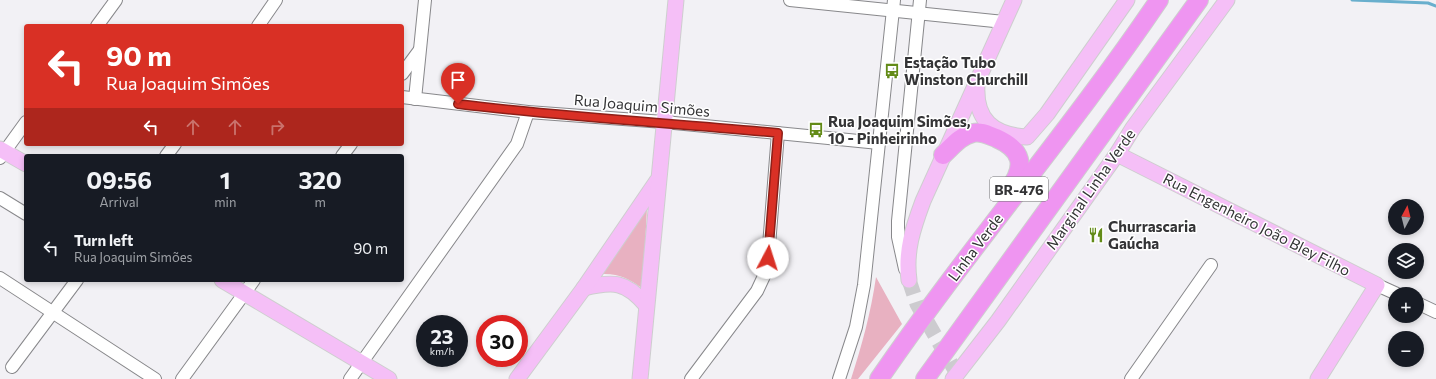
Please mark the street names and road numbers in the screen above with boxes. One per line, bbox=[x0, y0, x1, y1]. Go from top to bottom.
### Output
street label: Rua Joaquim Simões bbox=[573, 90, 711, 120]
street label: Marginal Linha Verde bbox=[1042, 125, 1138, 253]
street label: Rua Engenheiro João Bley Filho bbox=[1160, 169, 1354, 279]
road number: BR-476 bbox=[990, 177, 1048, 201]
street label: Linha Verde bbox=[944, 210, 1006, 284]

